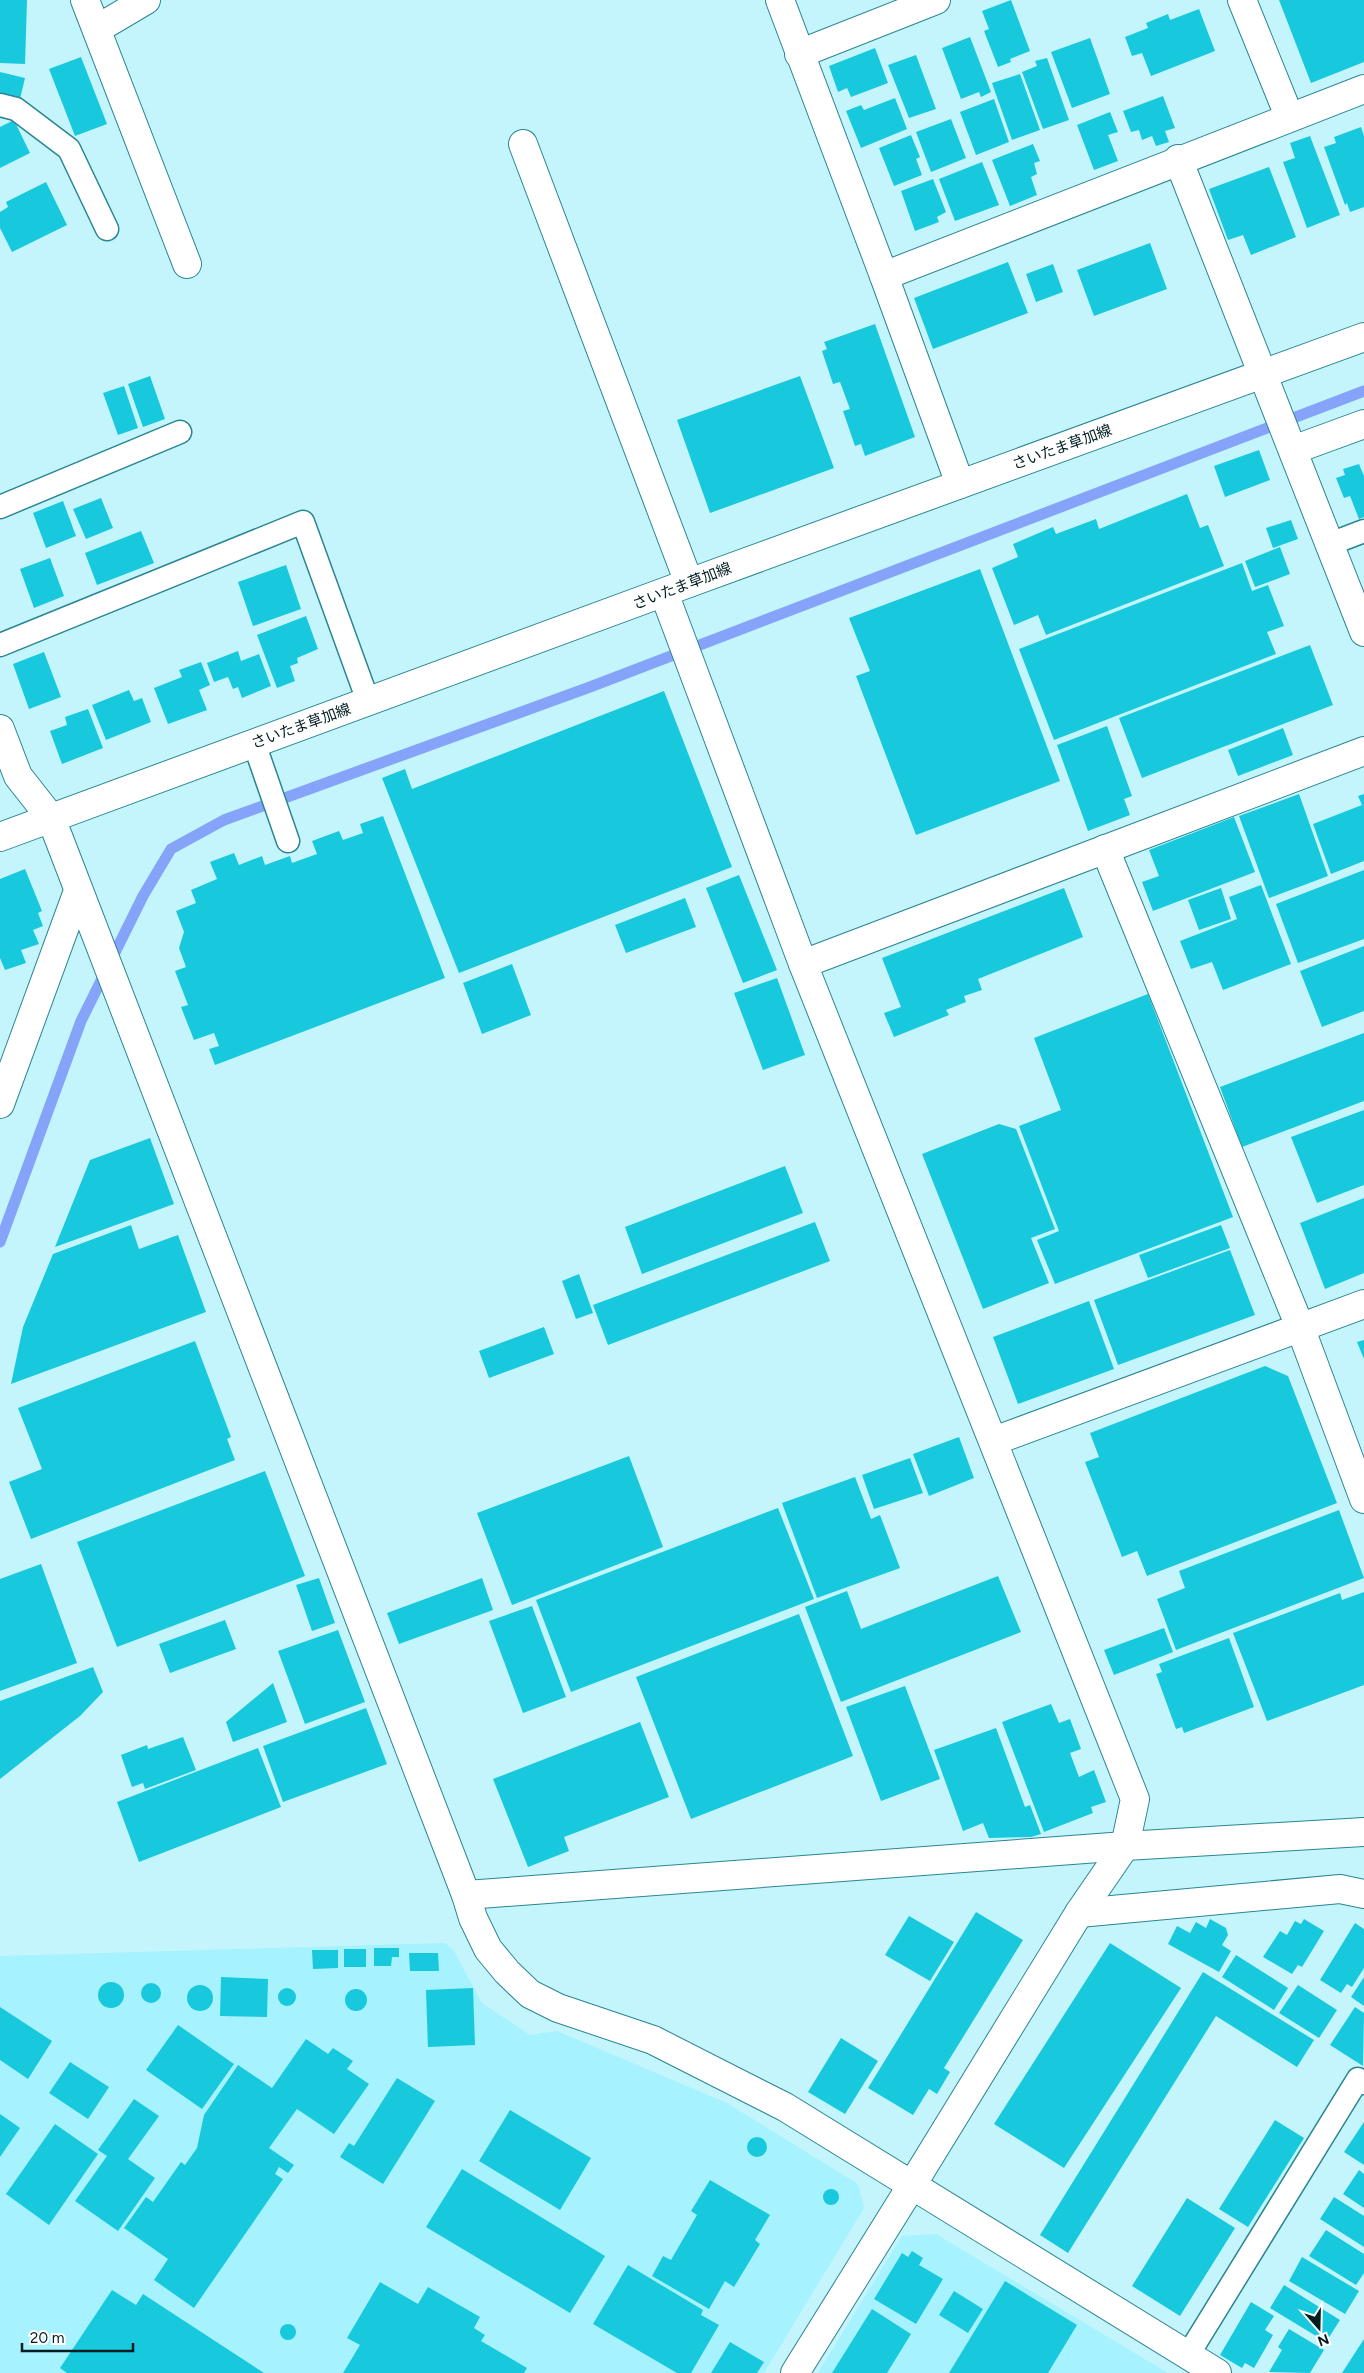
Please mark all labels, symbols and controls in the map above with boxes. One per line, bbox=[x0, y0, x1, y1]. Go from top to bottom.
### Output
street label: さいたま草加線 bbox=[1010, 421, 1114, 473]
street label: さいたま草加線 bbox=[630, 559, 734, 613]
street label: さいたま草加線 bbox=[249, 700, 353, 752]
north arrow bbox=[1294, 2303, 1344, 2353]
scale bar bbox=[22, 2320, 134, 2352]
text: 20 m bbox=[30, 2329, 64, 2347]
text: N bbox=[1315, 2330, 1331, 2350]

